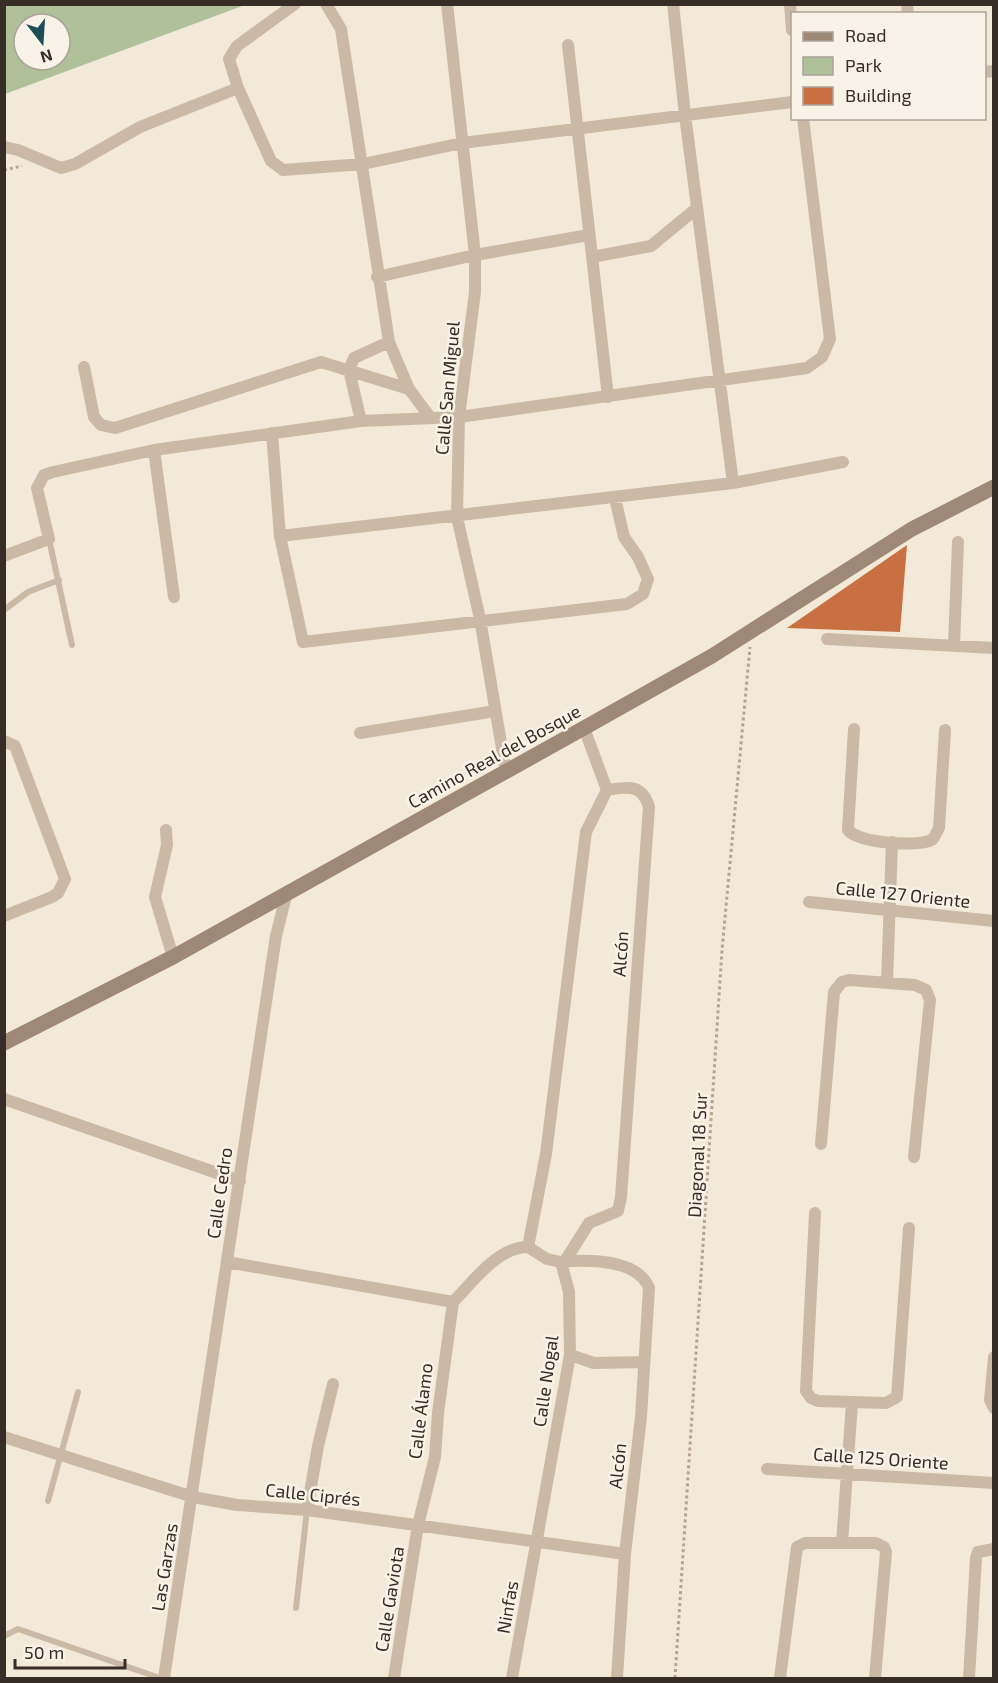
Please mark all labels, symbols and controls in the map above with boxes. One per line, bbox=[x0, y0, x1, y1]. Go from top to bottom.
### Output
north arrow bbox=[12, 12, 72, 72]
legend bbox=[791, 12, 986, 120]
text: Road bbox=[845, 24, 886, 46]
text: N bbox=[38, 46, 55, 68]
text: Park bbox=[845, 54, 882, 76]
text: Building bbox=[845, 84, 912, 106]
street label: Calle San Miguel bbox=[430, 319, 464, 456]
street label: Camino Real del Bosque bbox=[404, 699, 584, 813]
street label: Calle 127 Oriente bbox=[835, 876, 971, 912]
street label: Alcón bbox=[607, 930, 633, 978]
street label: Diagonal 18 Sur bbox=[683, 1092, 711, 1218]
street label: Calle Cedro bbox=[202, 1146, 236, 1240]
street label: Calle Nogal bbox=[528, 1333, 562, 1428]
street label: Calle Álamo bbox=[403, 1362, 437, 1460]
street label: Alcón bbox=[604, 1442, 630, 1490]
street label: Calle 125 Oriente bbox=[812, 1442, 950, 1474]
street label: Calle Ciprés bbox=[264, 1478, 362, 1510]
street label: Las Garzas bbox=[146, 1521, 182, 1613]
street label: Calle Gaviota bbox=[370, 1545, 408, 1653]
street label: Ninfas bbox=[492, 1579, 522, 1635]
scale bar bbox=[15, 1632, 124, 1670]
text: 50 m bbox=[24, 1641, 64, 1663]

